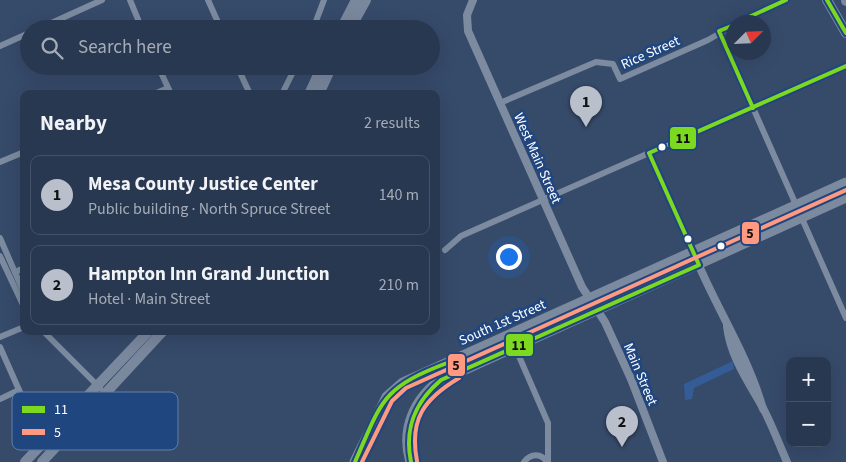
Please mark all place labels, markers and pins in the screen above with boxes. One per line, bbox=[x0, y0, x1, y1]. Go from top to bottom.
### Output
pin: 1 bbox=[570, 86, 602, 127]
unlabelled marker bbox=[657, 142, 667, 152]
unlabelled marker bbox=[683, 234, 693, 244]
unlabelled marker bbox=[716, 241, 726, 251]
pin: 2 bbox=[606, 406, 638, 447]

